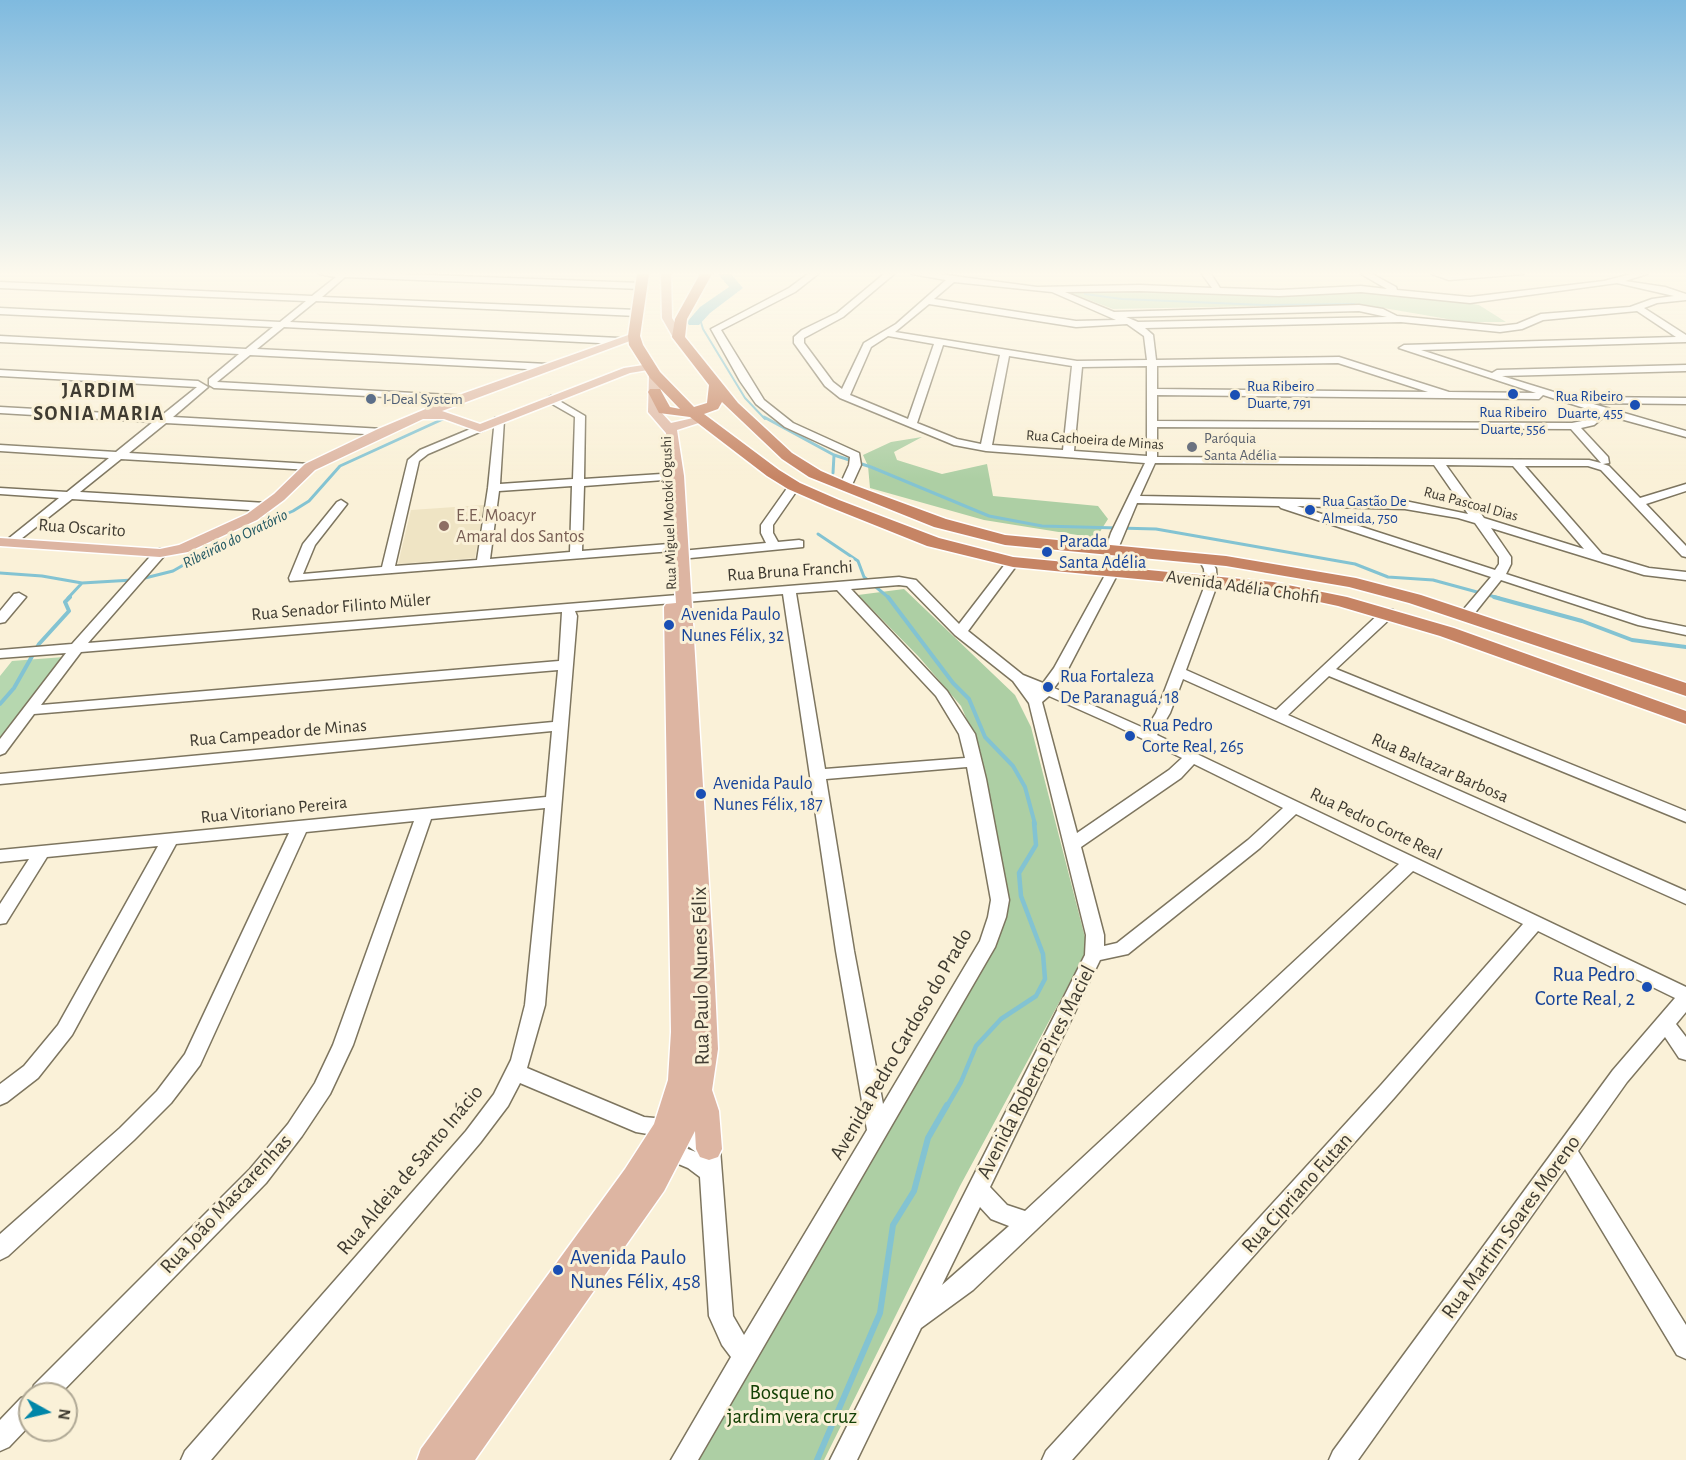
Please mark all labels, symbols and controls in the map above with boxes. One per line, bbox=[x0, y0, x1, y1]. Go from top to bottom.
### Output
place label: Rua Ribeiro Duarte, 791 bbox=[1247, 377, 1314, 412]
district label: JARDIM SONIA MARIA bbox=[33, 379, 165, 426]
marker: Rua Ribeiro Duarte, 556 bbox=[1506, 387, 1520, 401]
place label: Rua Ribeiro Duarte, 455 bbox=[1556, 387, 1623, 422]
marker: Rua Ribeiro Duarte, 791 bbox=[1228, 388, 1242, 402]
place label: I-Deal System bbox=[383, 390, 463, 408]
marker: I-Deal System bbox=[364, 392, 378, 406]
marker: Rua Ribeiro Duarte, 455 bbox=[1628, 398, 1642, 412]
place label: Rua Ribeiro Duarte, 556 bbox=[1479, 403, 1547, 438]
street label: Rua Cachoeira de Minas bbox=[1025, 426, 1165, 454]
place label: Paróquia Santa Adélia bbox=[1204, 429, 1277, 464]
street label: Rua Miguel Motoki Ogushi bbox=[657, 436, 681, 590]
marker: Paróquia Santa Adélia bbox=[1185, 440, 1199, 454]
street label: Rua Pascoal Dias bbox=[1422, 483, 1520, 525]
place label: Rua Gastão De Almeida, 750 bbox=[1322, 492, 1407, 527]
marker: Rua Gastão De Almeida, 750 bbox=[1303, 503, 1317, 517]
water label: Ribeirão do Oratório bbox=[179, 505, 291, 573]
place label: E.E. Moacyr Amaral dos Santos bbox=[456, 505, 584, 548]
street label: Rua Oscarito bbox=[38, 514, 126, 542]
marker: E.E. Moacyr Amaral dos Santos bbox=[437, 519, 451, 533]
place label: Parada Santa Adélia bbox=[1059, 531, 1146, 574]
marker: Parada Santa Adélia bbox=[1040, 545, 1054, 559]
street label: Rua Bruna Franchi bbox=[726, 556, 854, 586]
street label: Avenida Adélia Chohfi bbox=[1165, 566, 1321, 608]
street label: Rua Senador Filinto Müler bbox=[250, 588, 432, 626]
place label: Avenida Paulo Nunes Félix, 32 bbox=[681, 604, 784, 646]
marker: Avenida Paulo Nunes Félix, 32 bbox=[662, 618, 676, 632]
place label: Rua Fortaleza De Paranaguá, 18 bbox=[1060, 666, 1179, 708]
marker: Rua Fortaleza De Paranaguá, 18 bbox=[1041, 680, 1055, 694]
street label: Rua Campeador de Minas bbox=[188, 714, 368, 752]
place label: Rua Pedro Corte Real, 265 bbox=[1142, 715, 1244, 758]
street label: Rua Baltazar Barbosa bbox=[1368, 728, 1512, 808]
marker: Rua Pedro Corte Real, 265 bbox=[1123, 729, 1137, 743]
place label: Avenida Paulo Nunes Félix, 187 bbox=[713, 773, 823, 816]
street label: Rua Pedro Corte Real bbox=[1306, 783, 1446, 865]
marker: Avenida Paulo Nunes Félix, 187 bbox=[694, 787, 708, 801]
street label: Rua Vitoriano Pereira bbox=[200, 792, 348, 828]
street label: Rua Paulo Nunes Félix bbox=[687, 886, 715, 1066]
street label: Avenida Pedro Cardoso do Prado bbox=[824, 923, 978, 1165]
street label: Avenida Roberto Pires Maciel bbox=[971, 961, 1101, 1183]
place label: Rua Pedro Corte Real, 2 bbox=[1535, 962, 1635, 1012]
marker: Rua Pedro Corte Real, 2 bbox=[1640, 980, 1654, 994]
street label: Rua Aldeia de Santo Inácio bbox=[331, 1080, 489, 1260]
street label: Rua Cipriano Futan bbox=[1236, 1128, 1358, 1258]
street label: Rua João Mascarenhas bbox=[155, 1129, 297, 1279]
street label: Rua Martim Soares Moreno bbox=[1436, 1130, 1586, 1324]
place label: Avenida Paulo Nunes Félix, 458 bbox=[570, 1245, 701, 1295]
marker: Avenida Paulo Nunes Félix, 458 bbox=[551, 1263, 565, 1277]
park label: Bosque no jardim vera cruz bbox=[727, 1380, 857, 1430]
north arrow bbox=[18, 1382, 78, 1442]
text: N bbox=[55, 1408, 73, 1421]

